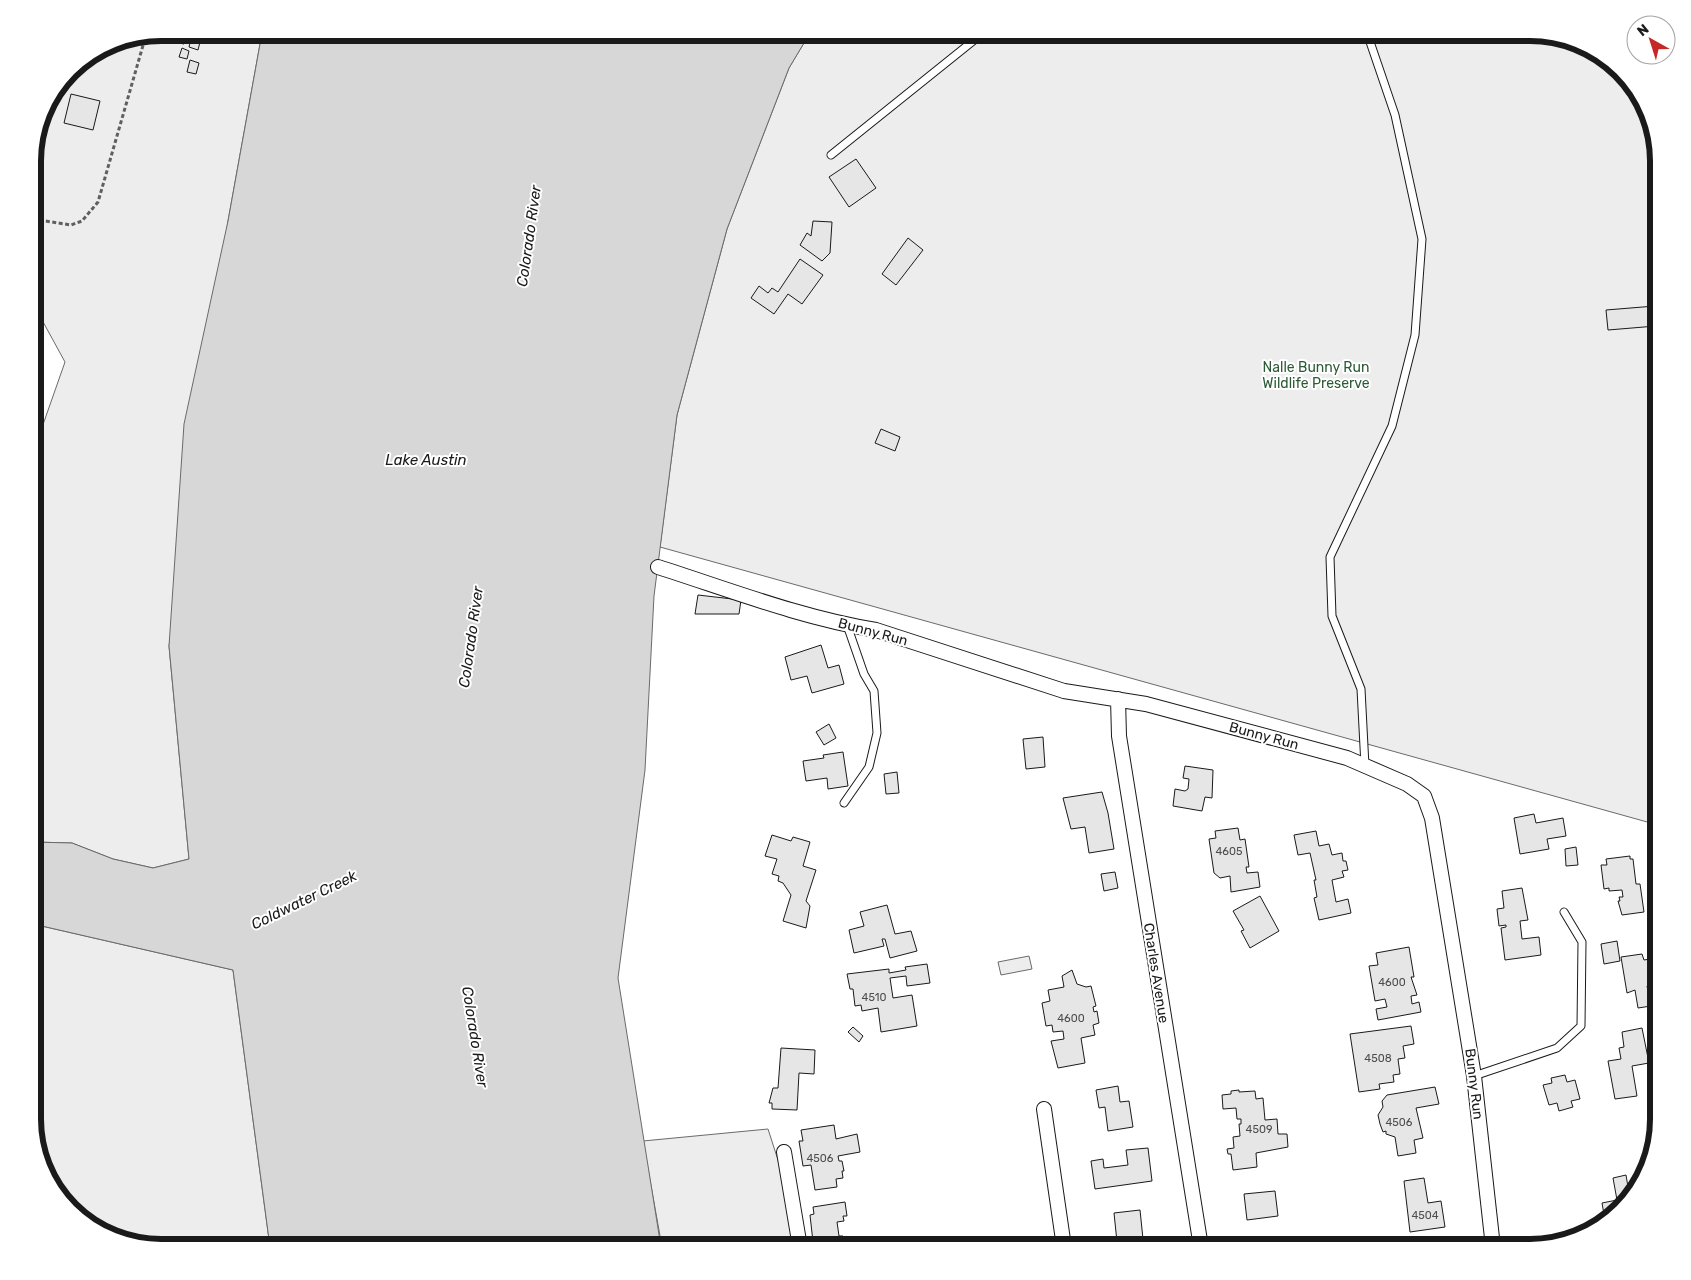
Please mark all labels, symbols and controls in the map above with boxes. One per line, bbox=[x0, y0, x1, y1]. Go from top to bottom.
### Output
north arrow bbox=[1626, 15, 1676, 65]
text: N bbox=[1634, 21, 1652, 40]
water label: Colorado River bbox=[513, 183, 545, 288]
park label: Nalle Bunny Run Wildlife Preserve bbox=[1262, 359, 1370, 392]
water label: Lake Austin bbox=[385, 451, 467, 469]
water label: Colorado River bbox=[455, 584, 487, 689]
street label: Bunny Run bbox=[836, 615, 910, 649]
street label: Bunny Run bbox=[1227, 719, 1301, 753]
house number: 4605 bbox=[1216, 845, 1243, 858]
water label: Coldwater Creek bbox=[248, 867, 360, 933]
street label: Charles Avenue bbox=[1140, 922, 1172, 1025]
house number: 4600 bbox=[1378, 976, 1406, 989]
water label: Colorado River bbox=[458, 985, 492, 1090]
house number: 4510 bbox=[862, 991, 886, 1004]
house number: 4600 bbox=[1057, 1012, 1085, 1025]
street label: Bunny Run bbox=[1461, 1048, 1487, 1120]
house number: 4508 bbox=[1364, 1052, 1392, 1065]
house number: 4506 bbox=[1386, 1116, 1413, 1129]
house number: 4509 bbox=[1246, 1123, 1272, 1136]
house number: 4506 bbox=[807, 1152, 834, 1165]
house number: 4504 bbox=[1411, 1209, 1439, 1222]

